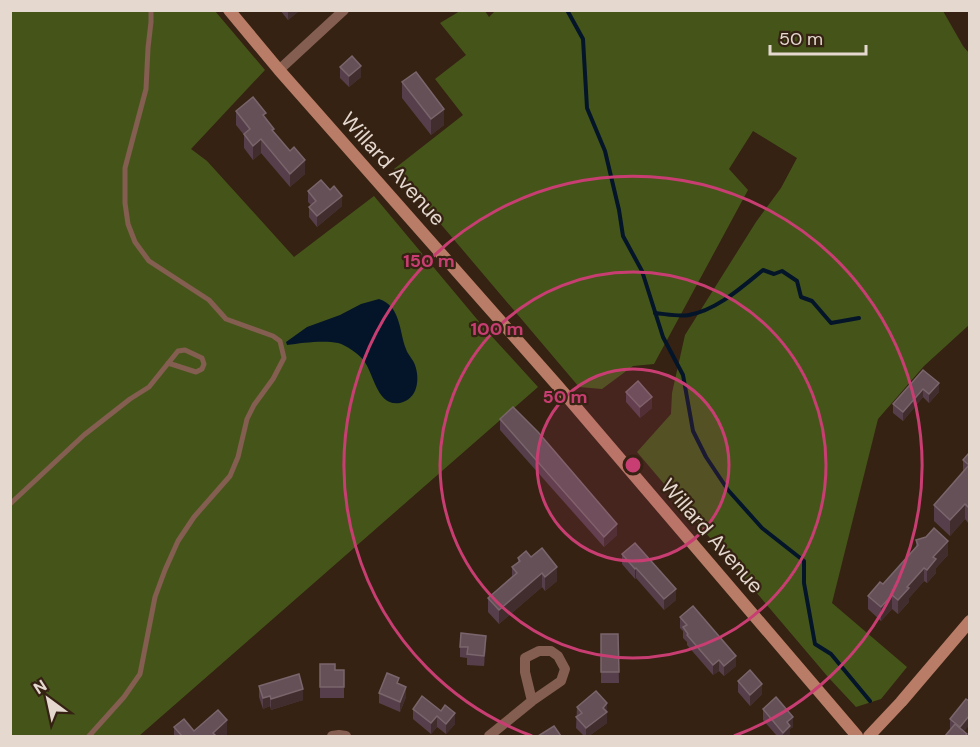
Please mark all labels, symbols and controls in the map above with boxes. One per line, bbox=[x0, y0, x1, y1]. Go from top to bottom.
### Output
scale bar bbox=[770, 18, 866, 56]
text: 50 m bbox=[779, 27, 823, 51]
street label: Willard Avenue bbox=[335, 106, 452, 232]
text: 150 m bbox=[403, 249, 455, 273]
text: 100 m bbox=[470, 317, 524, 341]
text: 50 m bbox=[542, 385, 588, 409]
centre of rings bbox=[623, 455, 643, 475]
street label: Willard Avenue bbox=[654, 473, 770, 599]
north arrow bbox=[18, 669, 78, 729]
text: N bbox=[29, 675, 51, 699]

